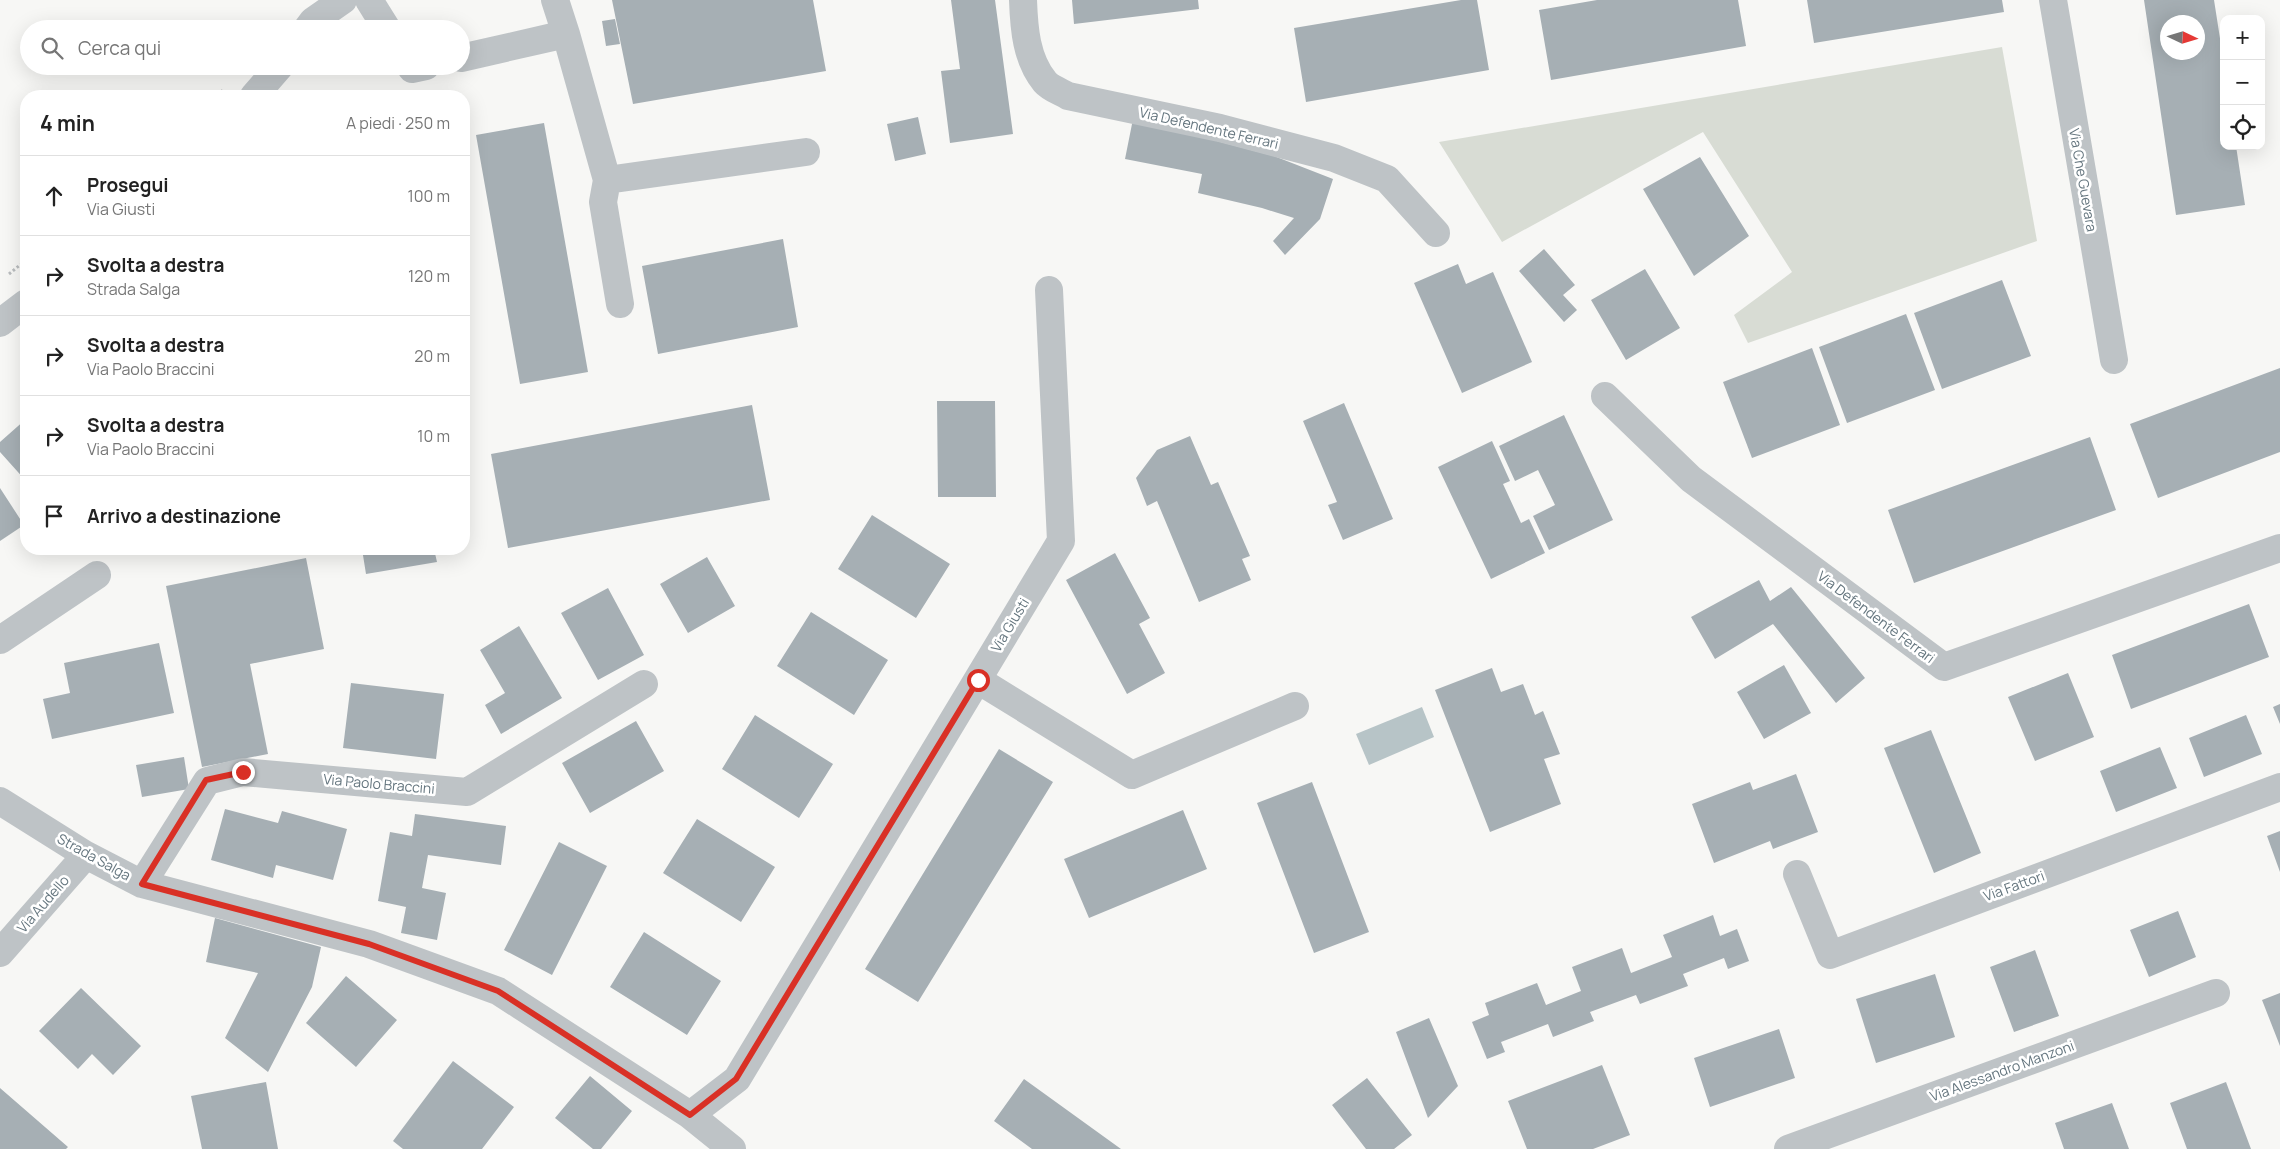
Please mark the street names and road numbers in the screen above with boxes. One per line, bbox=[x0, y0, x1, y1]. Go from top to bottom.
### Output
street label: Via Defendente Ferrari bbox=[1138, 102, 1281, 153]
street label: Via Che Guevara bbox=[2065, 127, 2102, 233]
street label: Via Defendente Ferrari bbox=[1814, 566, 1939, 667]
street label: Via Giusti bbox=[986, 594, 1033, 655]
street label: Via Paolo Braccini bbox=[323, 769, 435, 798]
street label: Strada Salga bbox=[54, 829, 134, 885]
street label: Via Fattori bbox=[1981, 866, 2047, 905]
street label: Via Audello bbox=[12, 871, 73, 937]
street label: Via Alessandro Manzoni bbox=[1927, 1036, 2076, 1105]

